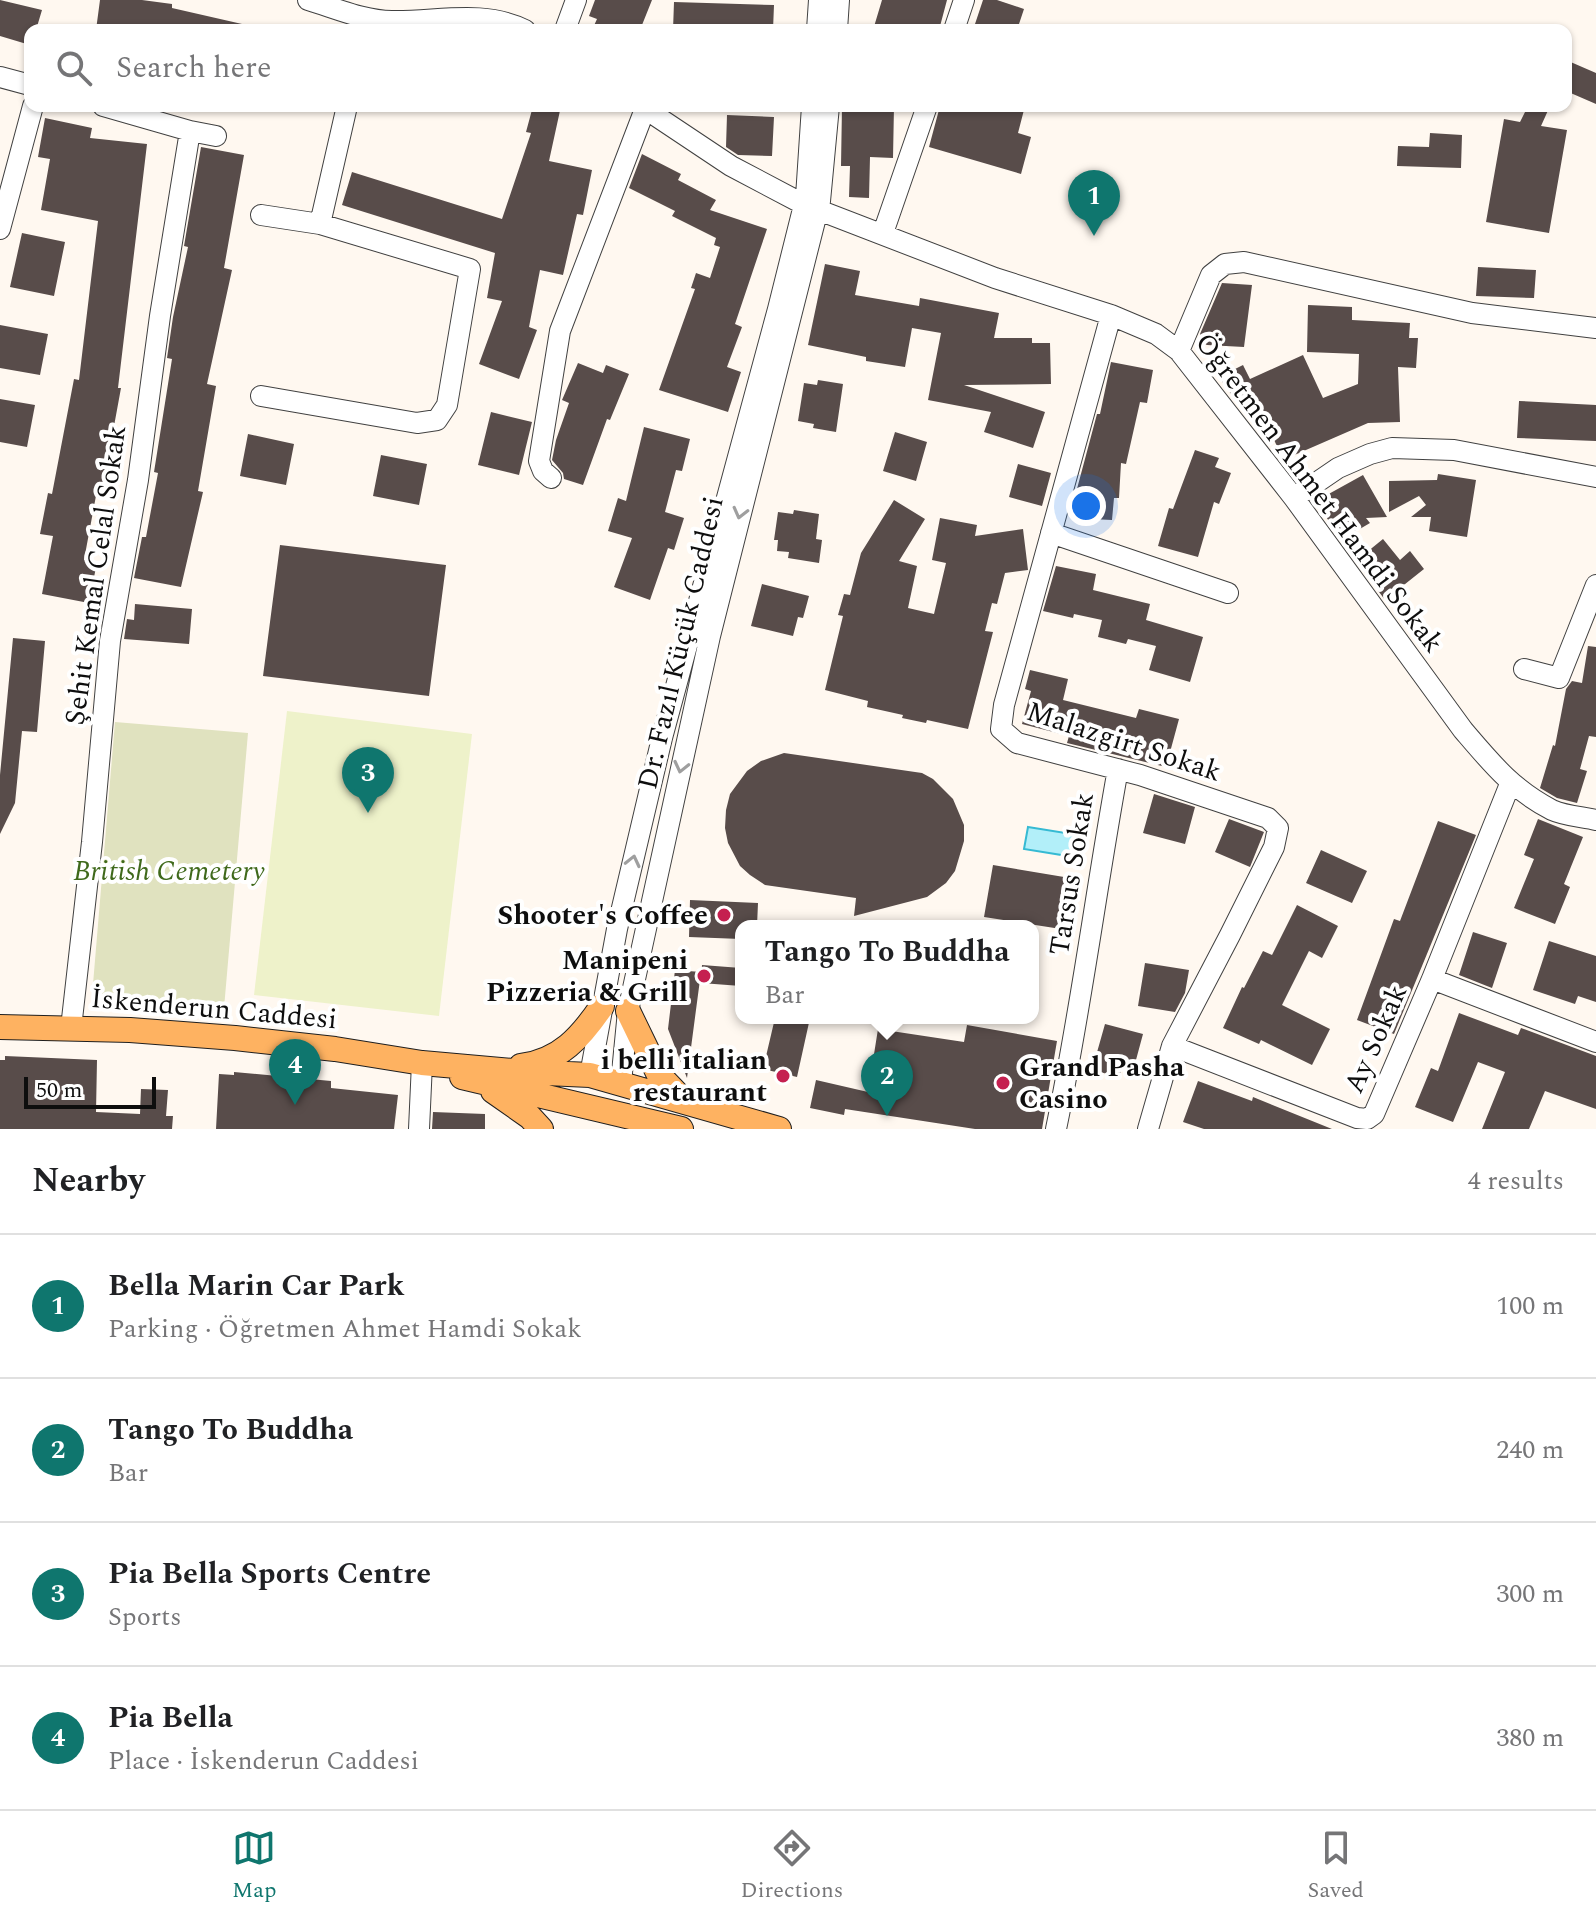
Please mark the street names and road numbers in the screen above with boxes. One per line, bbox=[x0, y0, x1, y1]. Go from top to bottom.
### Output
street label: Öğretmen Ahmet Hamdi Sokak bbox=[1184, 324, 1454, 662]
street label: Şehit Kemal Celal Sokak bbox=[54, 422, 138, 728]
street label: Dr. Fazıl Küçük Caddesi bbox=[626, 492, 736, 794]
street label: Malazgirt Sokak bbox=[1021, 690, 1227, 794]
street label: Tarsus Sokak bbox=[1038, 789, 1106, 959]
street label: İskenderun Caddesi bbox=[89, 977, 339, 1041]
street label: Ay Sokak bbox=[1333, 978, 1419, 1100]

